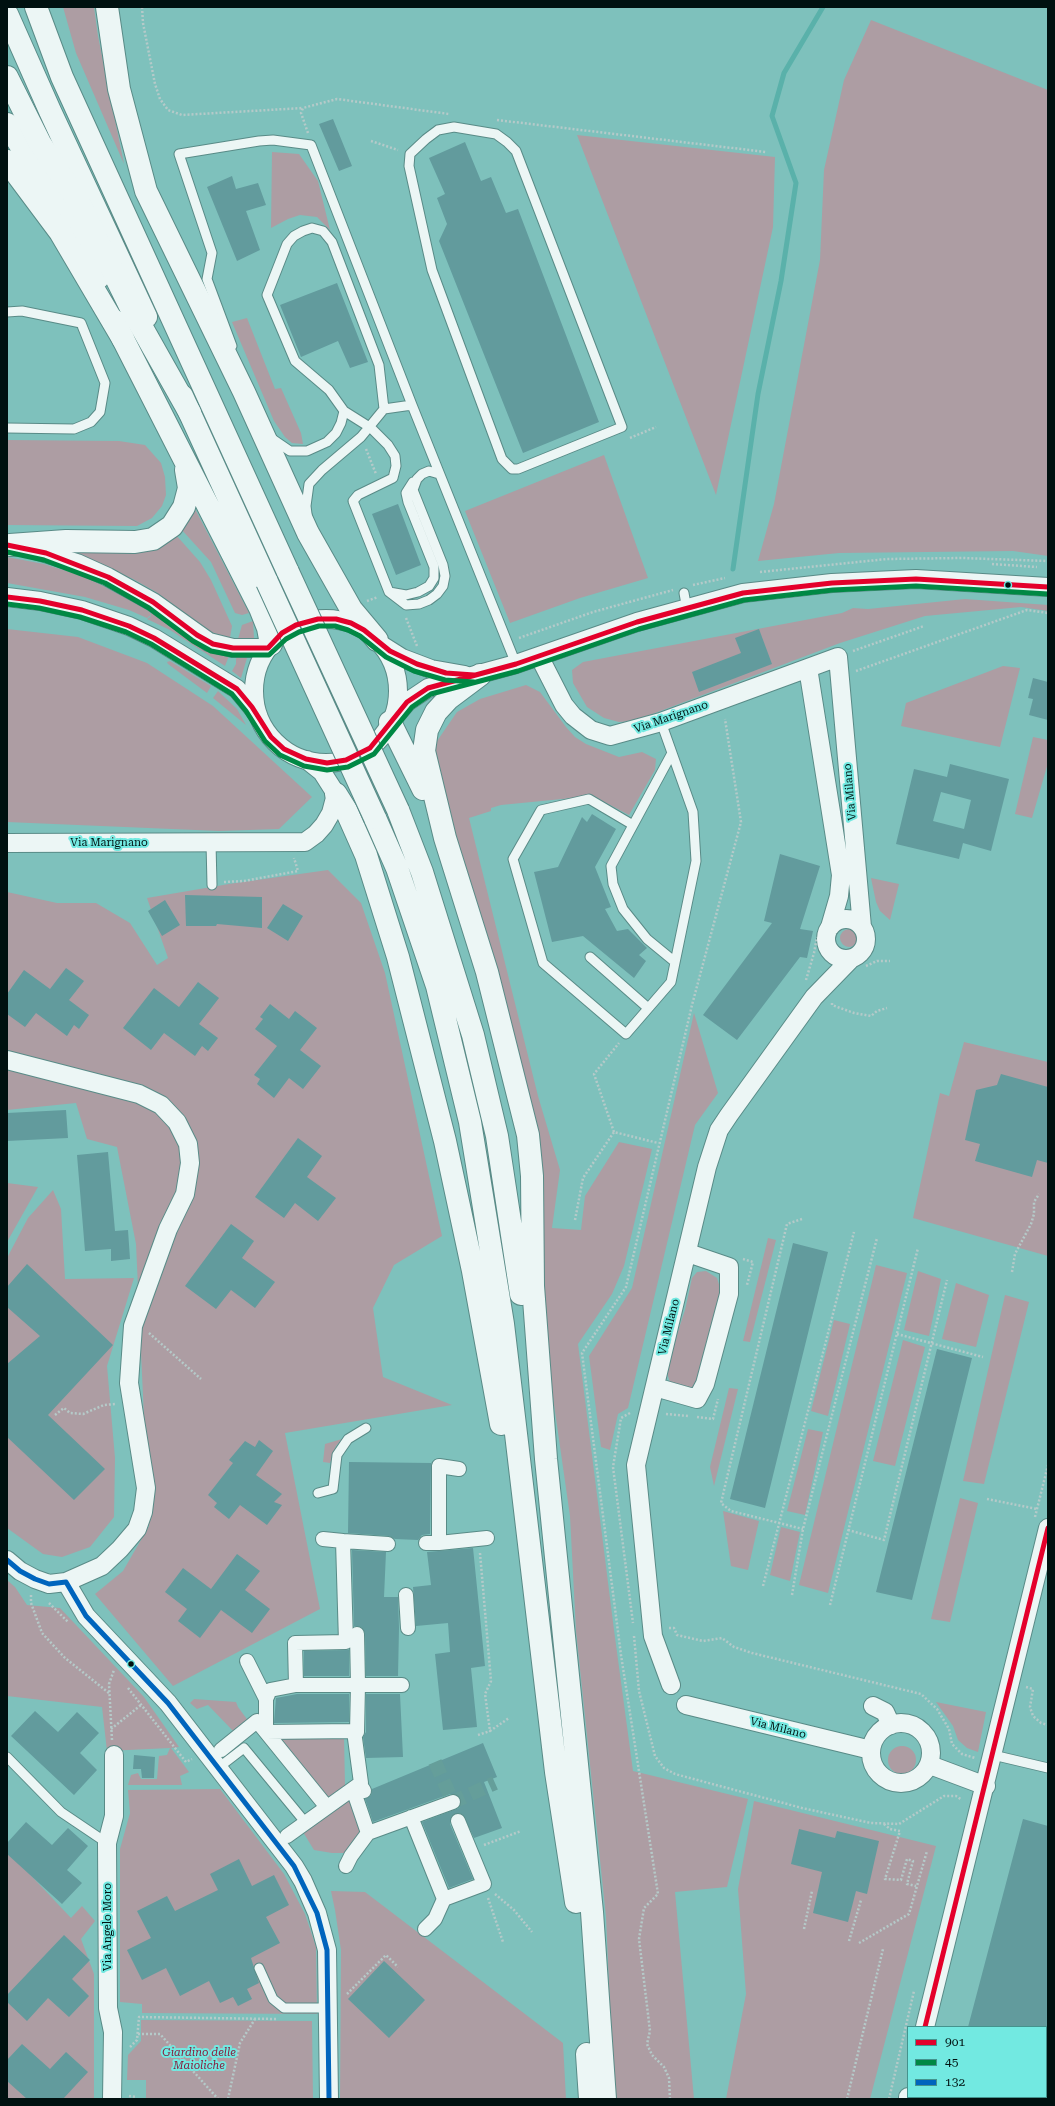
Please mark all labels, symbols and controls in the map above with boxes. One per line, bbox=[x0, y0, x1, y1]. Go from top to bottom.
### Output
unlabelled marker bbox=[1003, 580, 1013, 590]
street label: Via Marignano bbox=[632, 698, 710, 736]
street label: Via Milano bbox=[841, 763, 859, 821]
street label: Via Marignano bbox=[70, 836, 148, 850]
street label: Via Milano bbox=[656, 1298, 682, 1356]
unlabelled marker bbox=[126, 1659, 136, 1669]
street label: Via Milano bbox=[749, 1715, 807, 1741]
street label: Via Angelo Moro bbox=[101, 1883, 115, 1971]
legend bbox=[907, 2026, 1047, 2098]
text: 901 bbox=[945, 2035, 965, 2049]
park label: Giardino delle Maioliche bbox=[162, 2046, 236, 2072]
text: 45 bbox=[945, 2055, 958, 2069]
text: 132 bbox=[945, 2075, 965, 2089]

